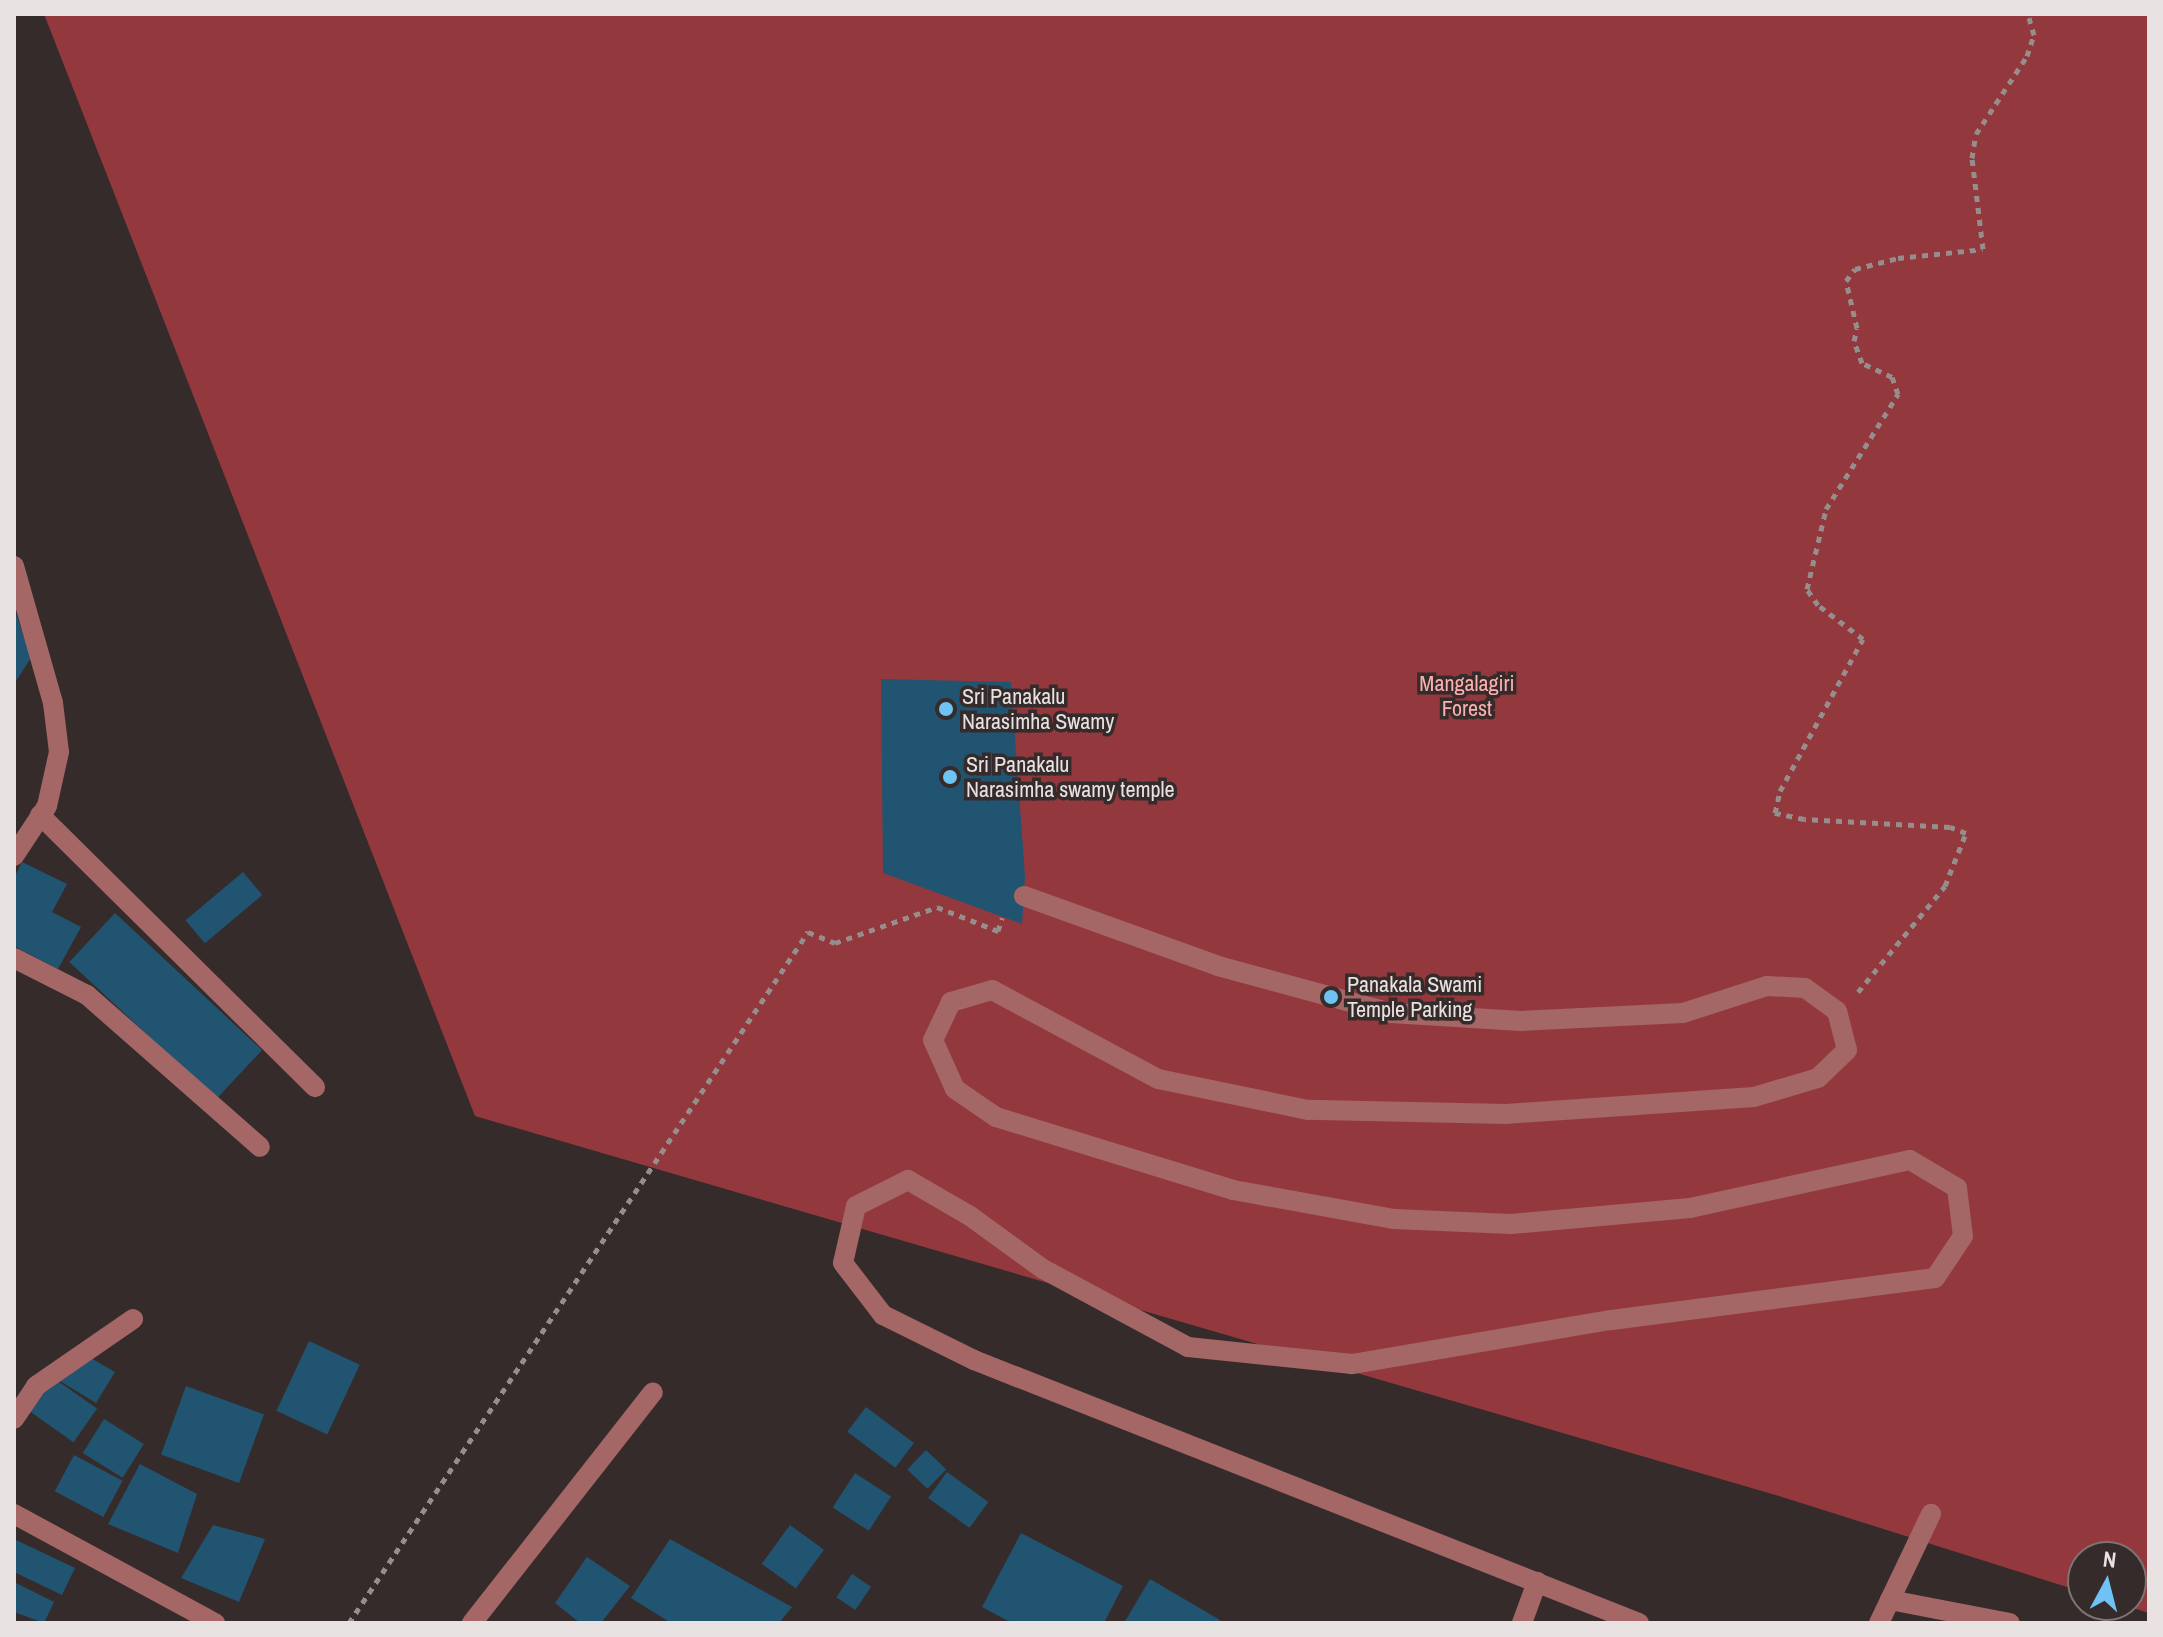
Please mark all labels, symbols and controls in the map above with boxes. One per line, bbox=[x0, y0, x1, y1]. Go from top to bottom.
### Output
park label: Mangalagiri Forest bbox=[1419, 670, 1515, 722]
place label: Sri Panakalu Narasimha Swamy bbox=[962, 683, 1114, 734]
marker: Sri Panakalu Narasimha Swamy bbox=[937, 700, 955, 718]
place label: Sri Panakalu Narasimha swamy temple bbox=[966, 751, 1175, 802]
marker: Sri Panakalu Narasimha swamy temple bbox=[941, 768, 959, 786]
place label: Panakala Swami Temple Parking bbox=[1347, 971, 1482, 1022]
marker: Panakala Swami Temple Parking bbox=[1322, 988, 1340, 1006]
north arrow bbox=[2067, 1541, 2147, 1621]
text: N bbox=[2101, 1543, 2118, 1575]

